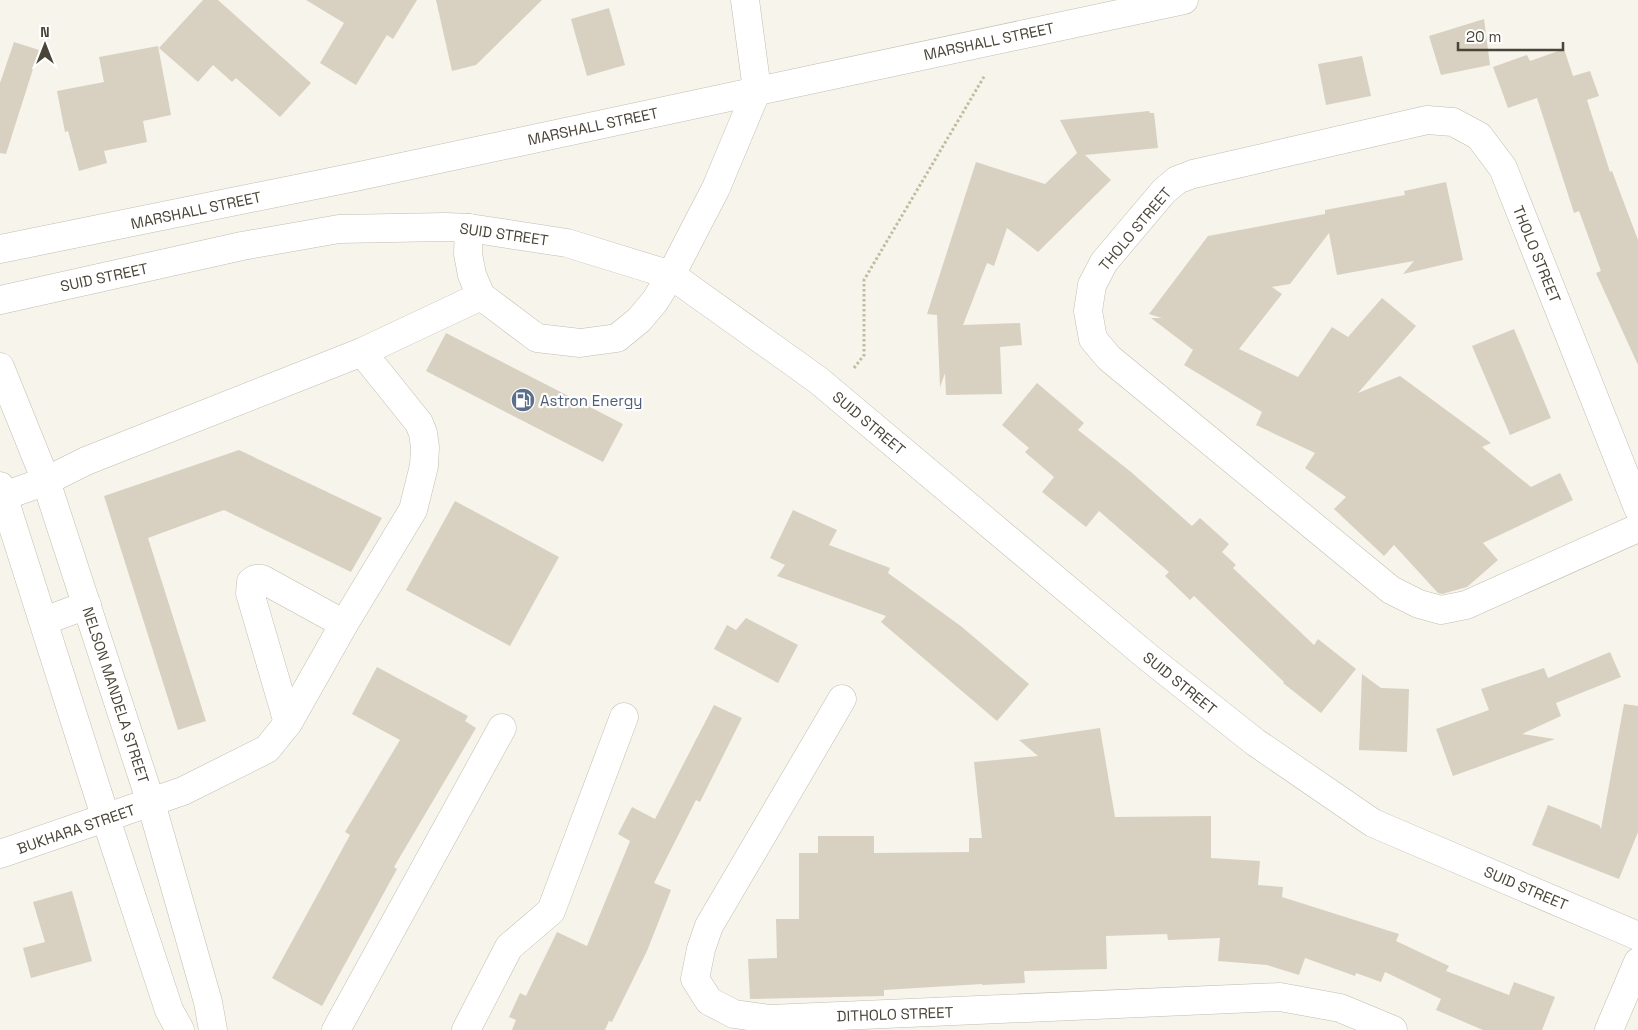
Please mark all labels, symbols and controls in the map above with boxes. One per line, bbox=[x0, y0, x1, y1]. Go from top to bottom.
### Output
street label: MARSHALL STREET bbox=[922, 18, 1056, 64]
north arrow bbox=[20, 20, 70, 70]
scale bar bbox=[1458, 20, 1563, 52]
text: N bbox=[40, 23, 50, 41]
text: 20 m bbox=[1466, 27, 1501, 46]
street label: MARSHALL STREET bbox=[526, 103, 660, 149]
street label: THOLO STREET bbox=[1095, 183, 1176, 275]
street label: MARSHALL STREET bbox=[129, 187, 263, 233]
street label: THOLO STREET bbox=[1509, 203, 1565, 306]
street label: SUID STREET bbox=[458, 218, 550, 250]
street label: SUID STREET bbox=[58, 258, 150, 296]
fuel station icon: Astron Energy bbox=[510, 387, 536, 413]
street label: SUID STREET bbox=[829, 387, 909, 459]
place label: Astron Energy bbox=[540, 391, 643, 410]
street label: NELSON MANDELA STREET bbox=[78, 604, 154, 786]
street label: SUID STREET bbox=[1139, 647, 1221, 719]
street label: BUKHARA STREET bbox=[14, 800, 138, 858]
street label: SUID STREET bbox=[1481, 862, 1571, 914]
street label: DITHOLO STREET bbox=[836, 1002, 954, 1026]

